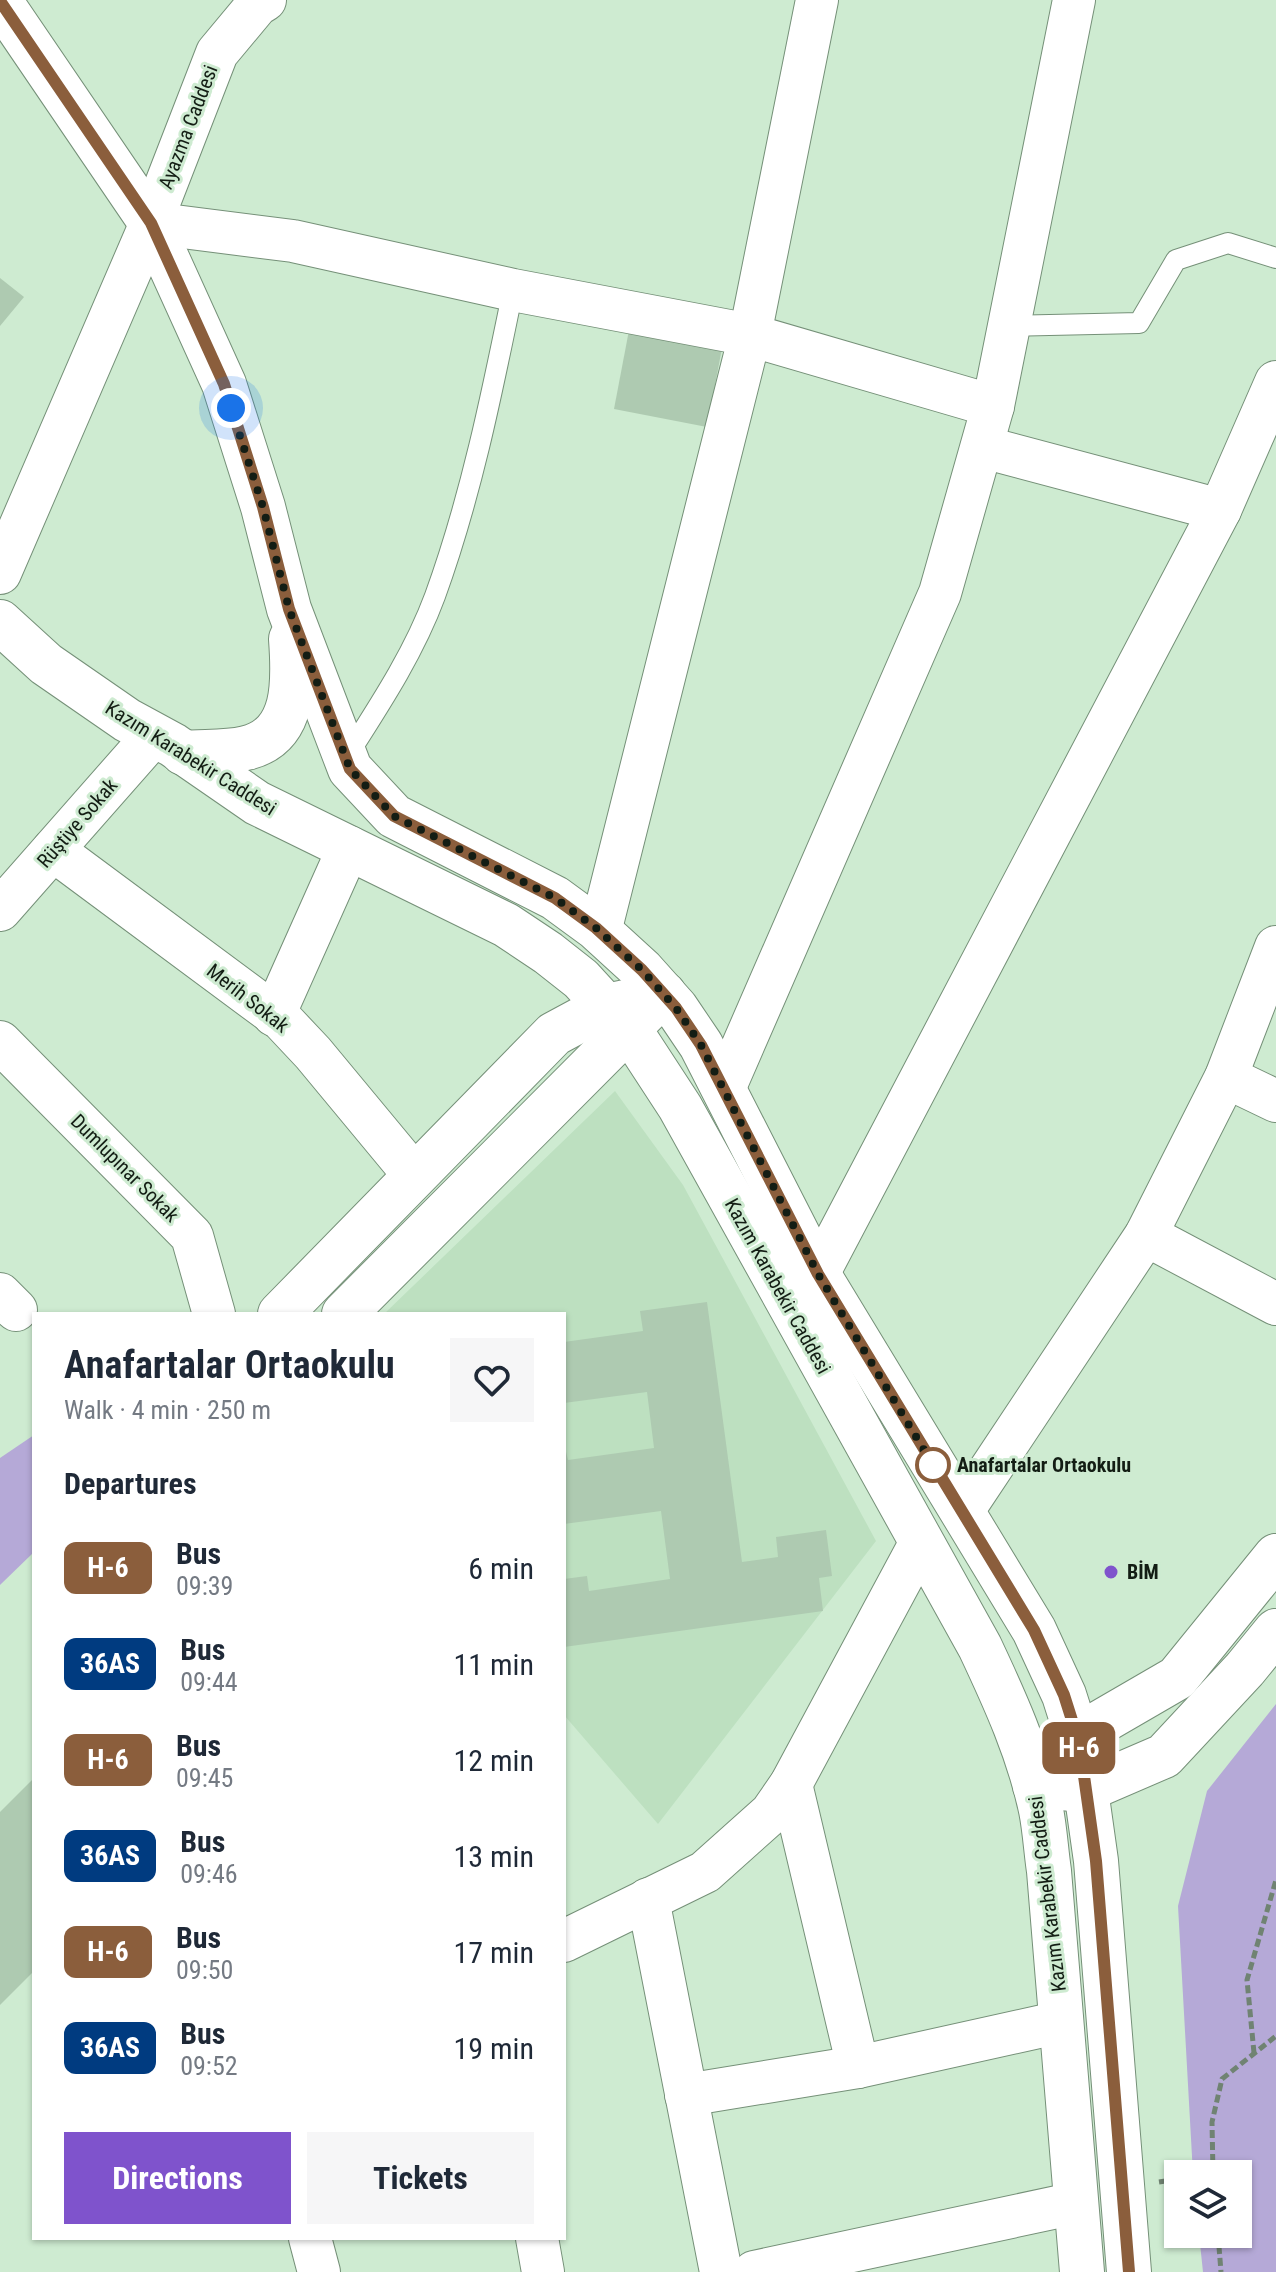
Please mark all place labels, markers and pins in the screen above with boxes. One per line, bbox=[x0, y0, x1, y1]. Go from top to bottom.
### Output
marker: Anafartalar Ortaokulu bbox=[916, 1448, 950, 1482]
place label: Anafartalar Ortaokulu bbox=[957, 1453, 1131, 1477]
place label: BİM bbox=[1127, 1560, 1159, 1584]
marker: BİM bbox=[1102, 1563, 1120, 1581]

